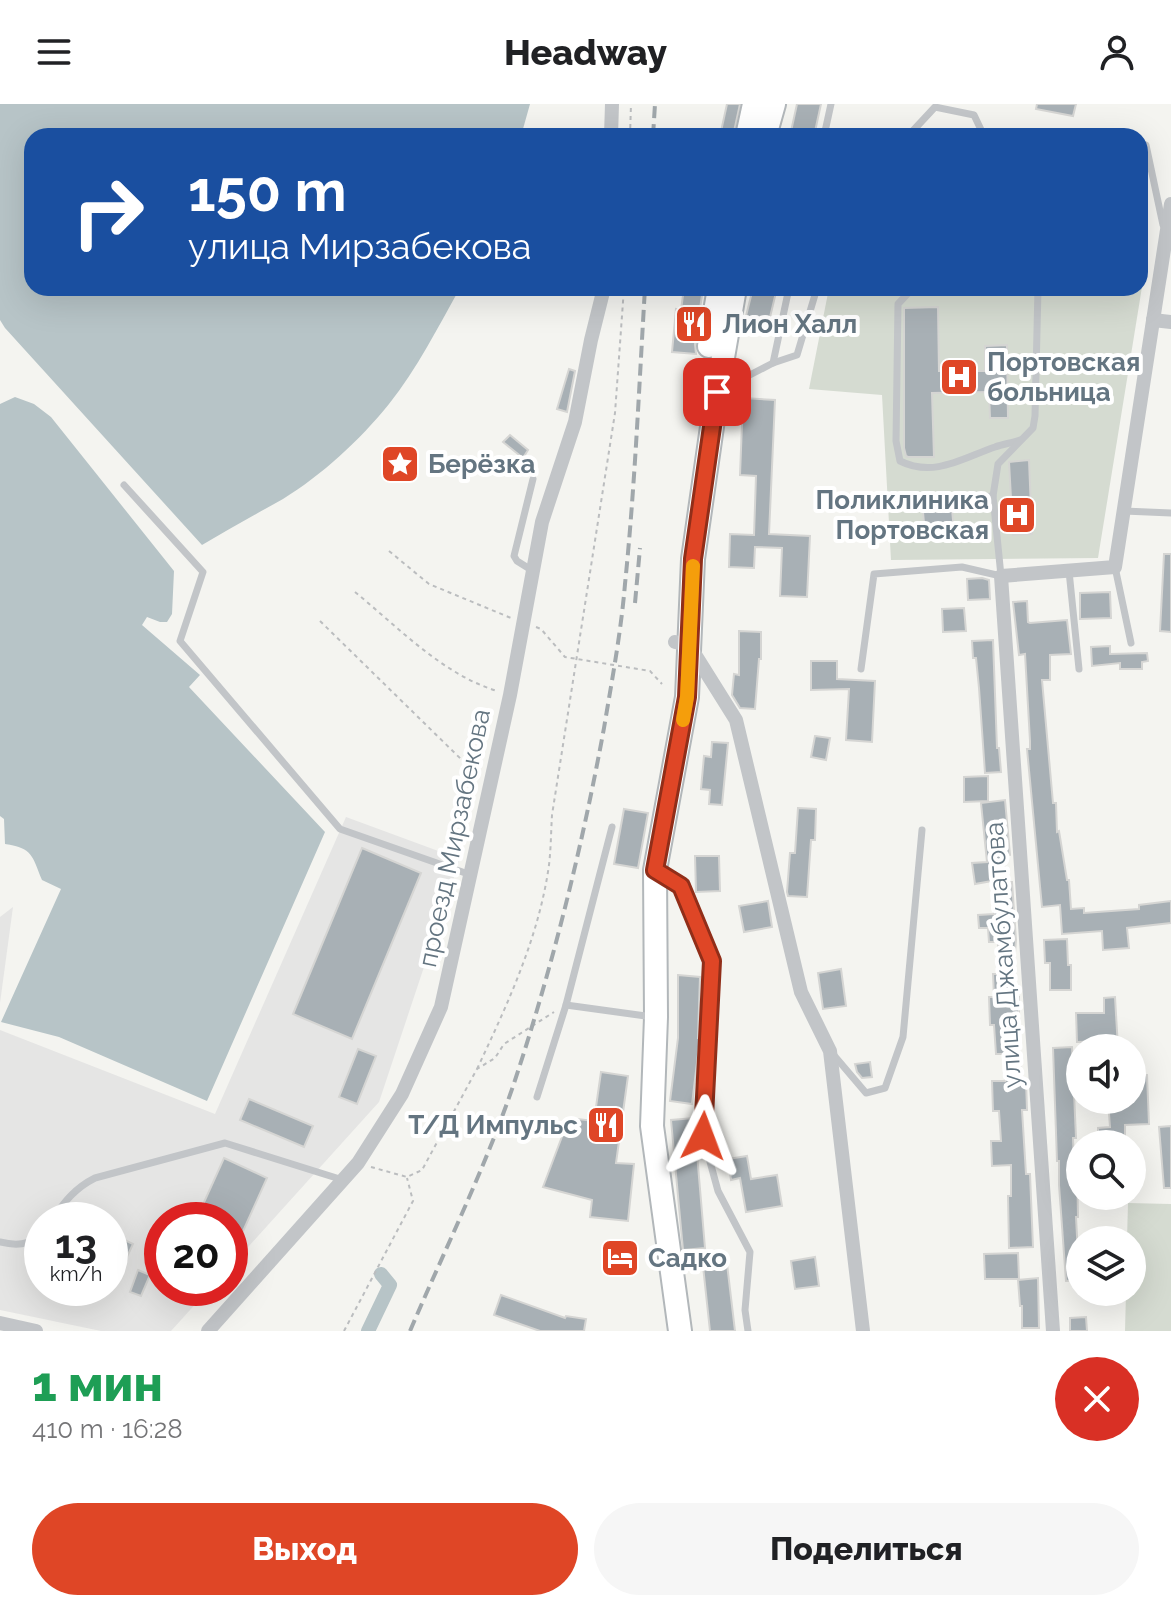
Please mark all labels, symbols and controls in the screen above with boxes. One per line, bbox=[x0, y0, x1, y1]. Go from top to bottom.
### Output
icon: menu bbox=[32, 30, 76, 74]
icon: person bbox=[1095, 30, 1139, 74]
text: Headway bbox=[504, 31, 667, 73]
text: 150 m bbox=[188, 158, 347, 224]
icon: right bbox=[56, 160, 160, 264]
text: улица Мирзабекова bbox=[188, 225, 531, 267]
restaurant icon: Лион Халл bbox=[673, 303, 715, 345]
place label: Лион Халл bbox=[722, 309, 857, 339]
place label: Портовская больница bbox=[987, 347, 1140, 407]
hospital icon: Портовская больница bbox=[938, 356, 980, 398]
pin bbox=[683, 358, 751, 426]
icon: arrive bbox=[695, 370, 739, 414]
place icon: Берёзка bbox=[379, 443, 421, 485]
place label: Берёзка bbox=[428, 449, 536, 479]
place label: Поликлиника Портовская bbox=[815, 485, 989, 545]
hospital icon: Поликлиника Портовская bbox=[996, 494, 1038, 536]
street label: проезд Мирзабекова bbox=[412, 706, 496, 970]
street label: улица Джамбулатова bbox=[979, 821, 1027, 1089]
map controls bbox=[1066, 1034, 1146, 1306]
button: sound bbox=[1066, 1034, 1146, 1114]
position arrow bbox=[661, 1094, 745, 1178]
restaurant icon: Т/Д Импульс bbox=[585, 1104, 627, 1146]
place label: Т/Д Импульс bbox=[408, 1110, 578, 1140]
button: search bbox=[1066, 1130, 1146, 1210]
speed limit sign: 20 bbox=[144, 1202, 248, 1306]
text: 13 bbox=[55, 1220, 97, 1267]
button: layers bbox=[1066, 1226, 1146, 1306]
hotel icon: Садко bbox=[599, 1237, 641, 1279]
place label: Садко bbox=[648, 1243, 727, 1273]
text: km/h bbox=[50, 1262, 102, 1286]
text: 1 мин bbox=[32, 1356, 163, 1412]
button: close bbox=[1055, 1357, 1139, 1441]
text: 410 m · 16:28 bbox=[32, 1414, 183, 1444]
button: Выход bbox=[32, 1503, 578, 1595]
button: Поделиться bbox=[594, 1503, 1139, 1595]

